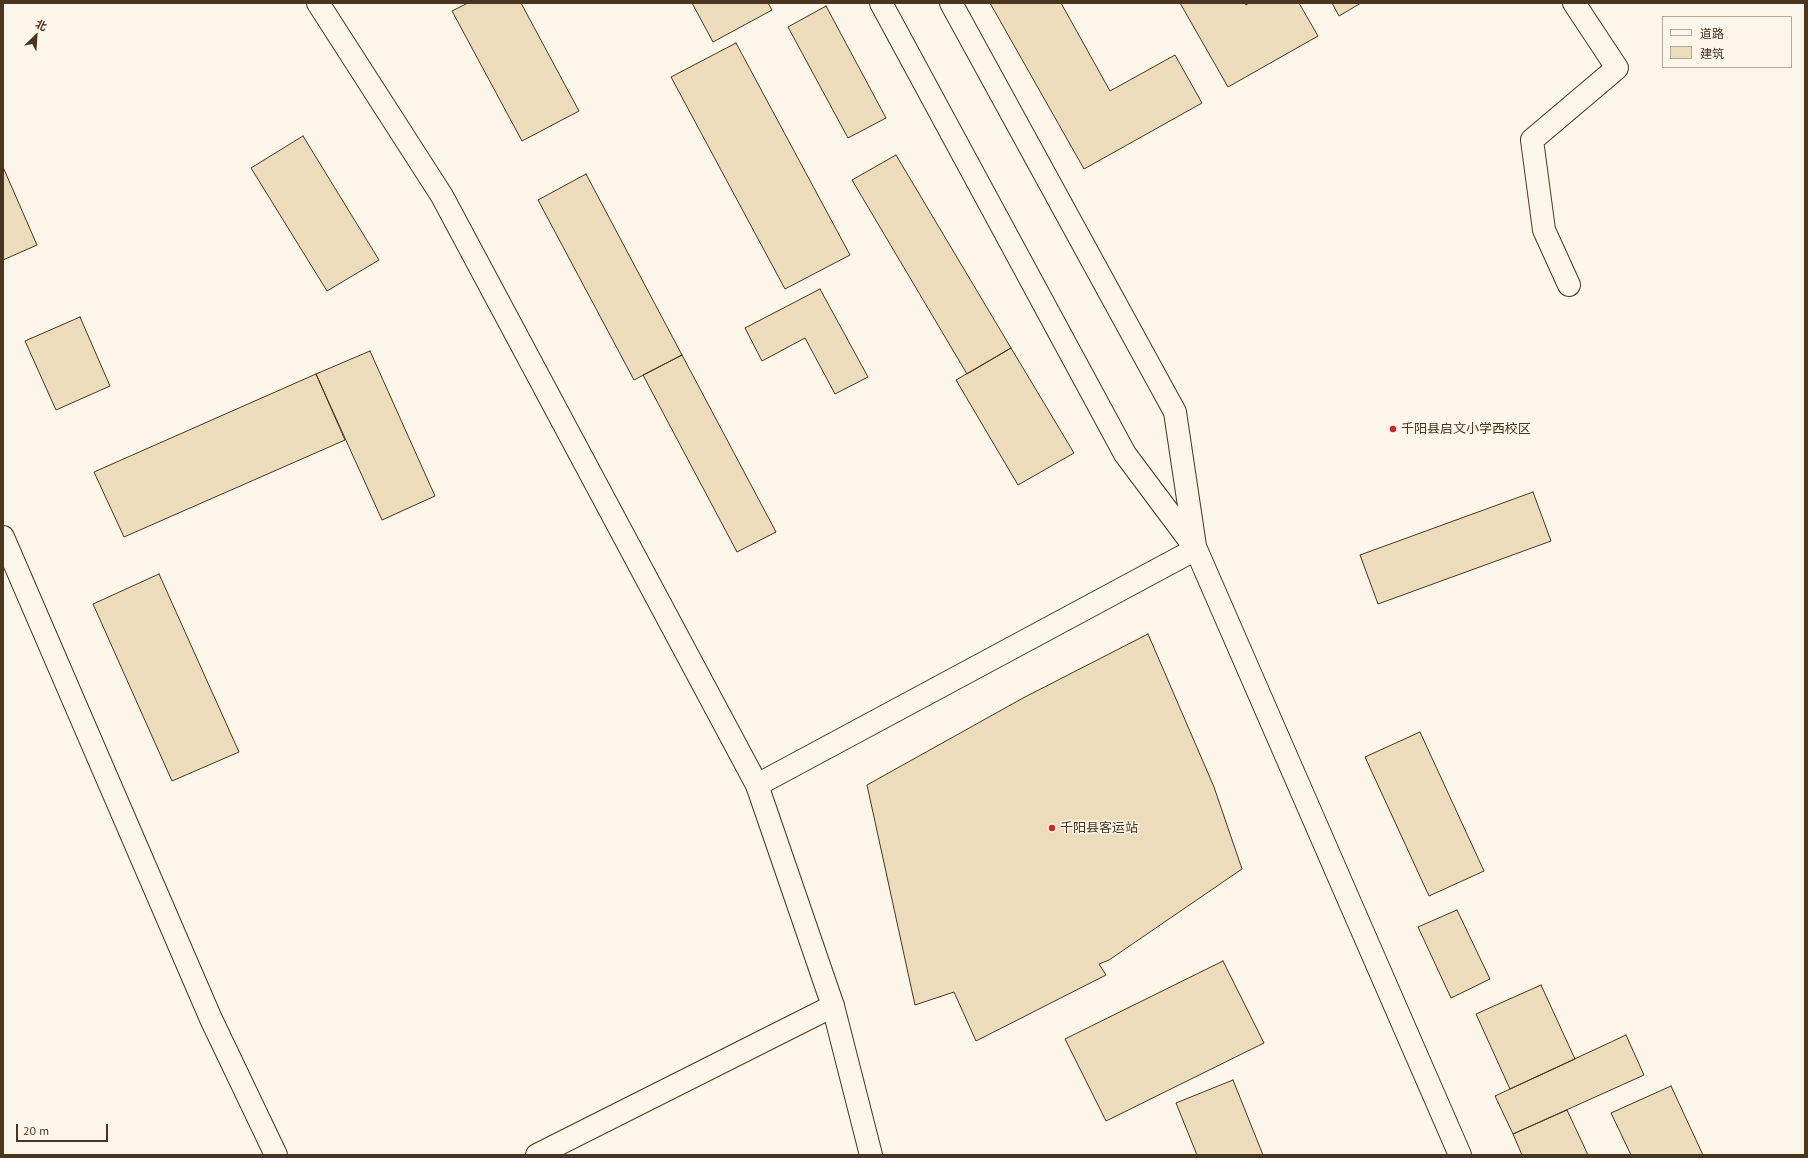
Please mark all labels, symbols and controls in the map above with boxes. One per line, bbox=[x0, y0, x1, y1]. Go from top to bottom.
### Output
north arrow bbox=[16, 16, 56, 56]
text: 北 bbox=[33, 16, 49, 34]
legend bbox=[1662, 16, 1792, 68]
text: 道路 bbox=[1700, 26, 1724, 41]
text: 建筑 bbox=[1700, 46, 1724, 61]
place label: 千阳县启文小学西校区 bbox=[1401, 421, 1531, 437]
marker: 千阳县启文小学西校区 bbox=[1388, 424, 1398, 434]
place label: 千阳县客运站 bbox=[1060, 820, 1138, 836]
marker: 千阳县客运站 bbox=[1047, 823, 1057, 833]
scale bar bbox=[18, 1116, 110, 1142]
text: 20 m bbox=[23, 1123, 49, 1138]

